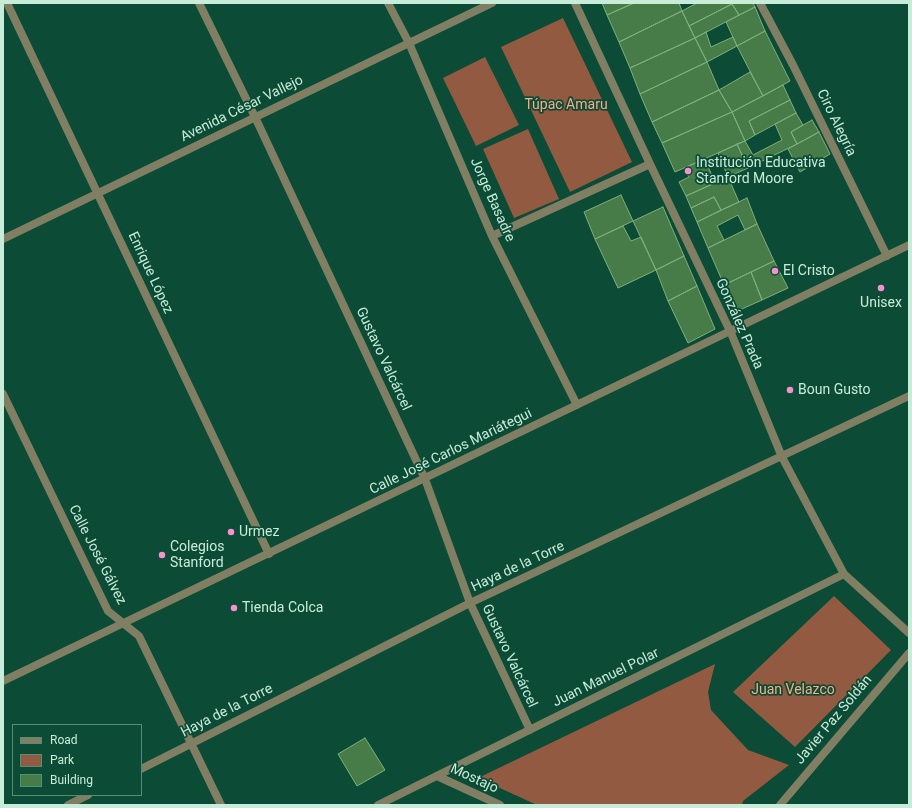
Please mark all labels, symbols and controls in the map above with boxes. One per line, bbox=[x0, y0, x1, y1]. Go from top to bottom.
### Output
street label: Avenida César Vallejo bbox=[178, 72, 306, 146]
street label: Ciro Alegría bbox=[813, 87, 859, 159]
park label: Túpac Amaru bbox=[524, 97, 608, 113]
street label: Jorge Basadre bbox=[466, 155, 518, 245]
place label: Institución Educativa Stanford Moore bbox=[696, 155, 826, 188]
marker: Institución Educativa Stanford Moore bbox=[683, 166, 693, 176]
street label: Enrique López bbox=[124, 229, 176, 317]
place label: El Cristo bbox=[783, 263, 835, 279]
marker: El Cristo bbox=[770, 266, 780, 276]
street label: González Prada bbox=[712, 276, 766, 372]
marker: Unisex bbox=[876, 283, 886, 293]
place label: Unisex bbox=[860, 295, 902, 311]
street label: Gustavo Valcárcel bbox=[352, 305, 414, 413]
place label: Boun Gusto bbox=[798, 382, 871, 398]
marker: Boun Gusto bbox=[785, 385, 795, 395]
street label: Calle José Carlos Mariátegui bbox=[367, 405, 535, 499]
street label: Calle José Gálvez bbox=[65, 502, 129, 608]
place label: Urmez bbox=[239, 524, 279, 540]
marker: Urmez bbox=[226, 527, 236, 537]
street label: Haya de la Torre bbox=[469, 538, 567, 596]
place label: Colegios Stanford bbox=[170, 539, 224, 572]
marker: Colegios Stanford bbox=[157, 550, 167, 560]
place label: Tienda Colca bbox=[242, 600, 323, 616]
street label: Gustavo Valcárcel bbox=[478, 602, 540, 710]
marker: Tienda Colca bbox=[229, 603, 239, 613]
street label: Juan Manuel Polar bbox=[550, 645, 662, 711]
street label: Javier Paz Soldán bbox=[792, 672, 876, 768]
street label: Haya de la Torre bbox=[178, 681, 276, 741]
park label: Juan Velazco bbox=[751, 682, 835, 698]
legend bbox=[12, 724, 142, 796]
text: Road bbox=[50, 733, 78, 747]
text: Park bbox=[50, 753, 74, 767]
street label: Mostajo bbox=[447, 761, 501, 797]
text: Building bbox=[50, 773, 93, 787]

